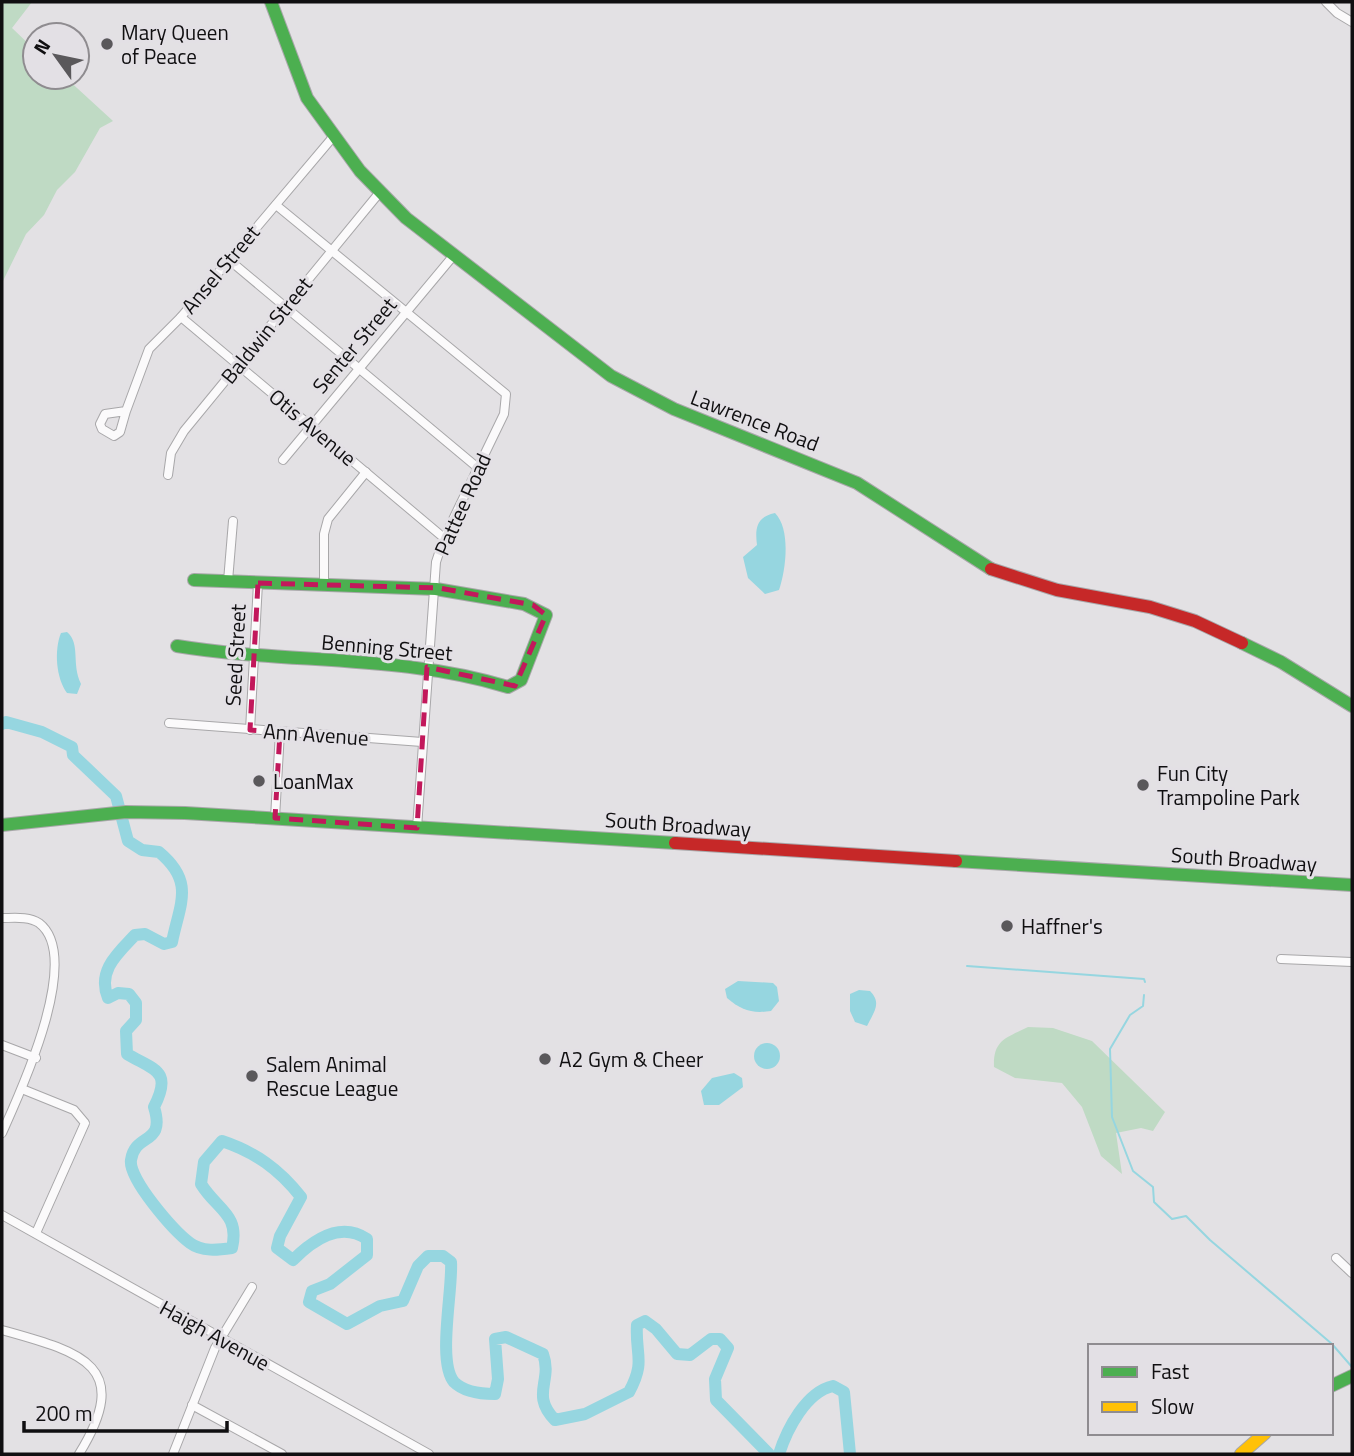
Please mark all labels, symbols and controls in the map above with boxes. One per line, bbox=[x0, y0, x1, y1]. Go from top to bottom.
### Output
place label: Mary Queen of Peace bbox=[121, 16, 229, 72]
north arrow bbox=[21, 21, 91, 91]
text: N bbox=[26, 33, 57, 60]
marker: Mary Queen of Peace bbox=[99, 36, 115, 52]
street label: Ansel Street bbox=[173, 217, 267, 321]
street label: Baldwin Street bbox=[213, 269, 320, 391]
street label: Senter Street bbox=[304, 289, 404, 400]
street label: Otis Avenue bbox=[262, 381, 364, 473]
street label: Lawrence Road bbox=[686, 381, 824, 459]
street label: Pattee Road bbox=[425, 448, 499, 560]
street label: Seed Street bbox=[216, 602, 254, 707]
street label: Benning Street bbox=[320, 625, 455, 669]
street label: Ann Avenue bbox=[262, 714, 370, 754]
place label: Fun City Trampoline Park bbox=[1157, 757, 1300, 813]
place label: LoanMax bbox=[273, 765, 354, 797]
marker: LoanMax bbox=[251, 773, 267, 789]
marker: Fun City Trampoline Park bbox=[1135, 777, 1151, 793]
street label: South Broadway bbox=[604, 803, 752, 845]
street label: South Broadway bbox=[1170, 838, 1318, 880]
place label: Haffner's bbox=[1021, 910, 1103, 942]
marker: Haffner's bbox=[999, 918, 1015, 934]
place label: A2 Gym & Cheer bbox=[559, 1043, 703, 1075]
place label: Salem Animal Rescue League bbox=[266, 1048, 398, 1104]
marker: A2 Gym & Cheer bbox=[537, 1051, 553, 1067]
marker: Salem Animal Rescue League bbox=[244, 1068, 260, 1084]
street label: Haigh Avenue bbox=[154, 1292, 276, 1378]
legend bbox=[1088, 1344, 1333, 1435]
text: Fast bbox=[1151, 1355, 1190, 1387]
scale bar bbox=[24, 1390, 228, 1434]
text: Slow bbox=[1151, 1390, 1194, 1422]
text: 200 m bbox=[35, 1397, 92, 1429]

